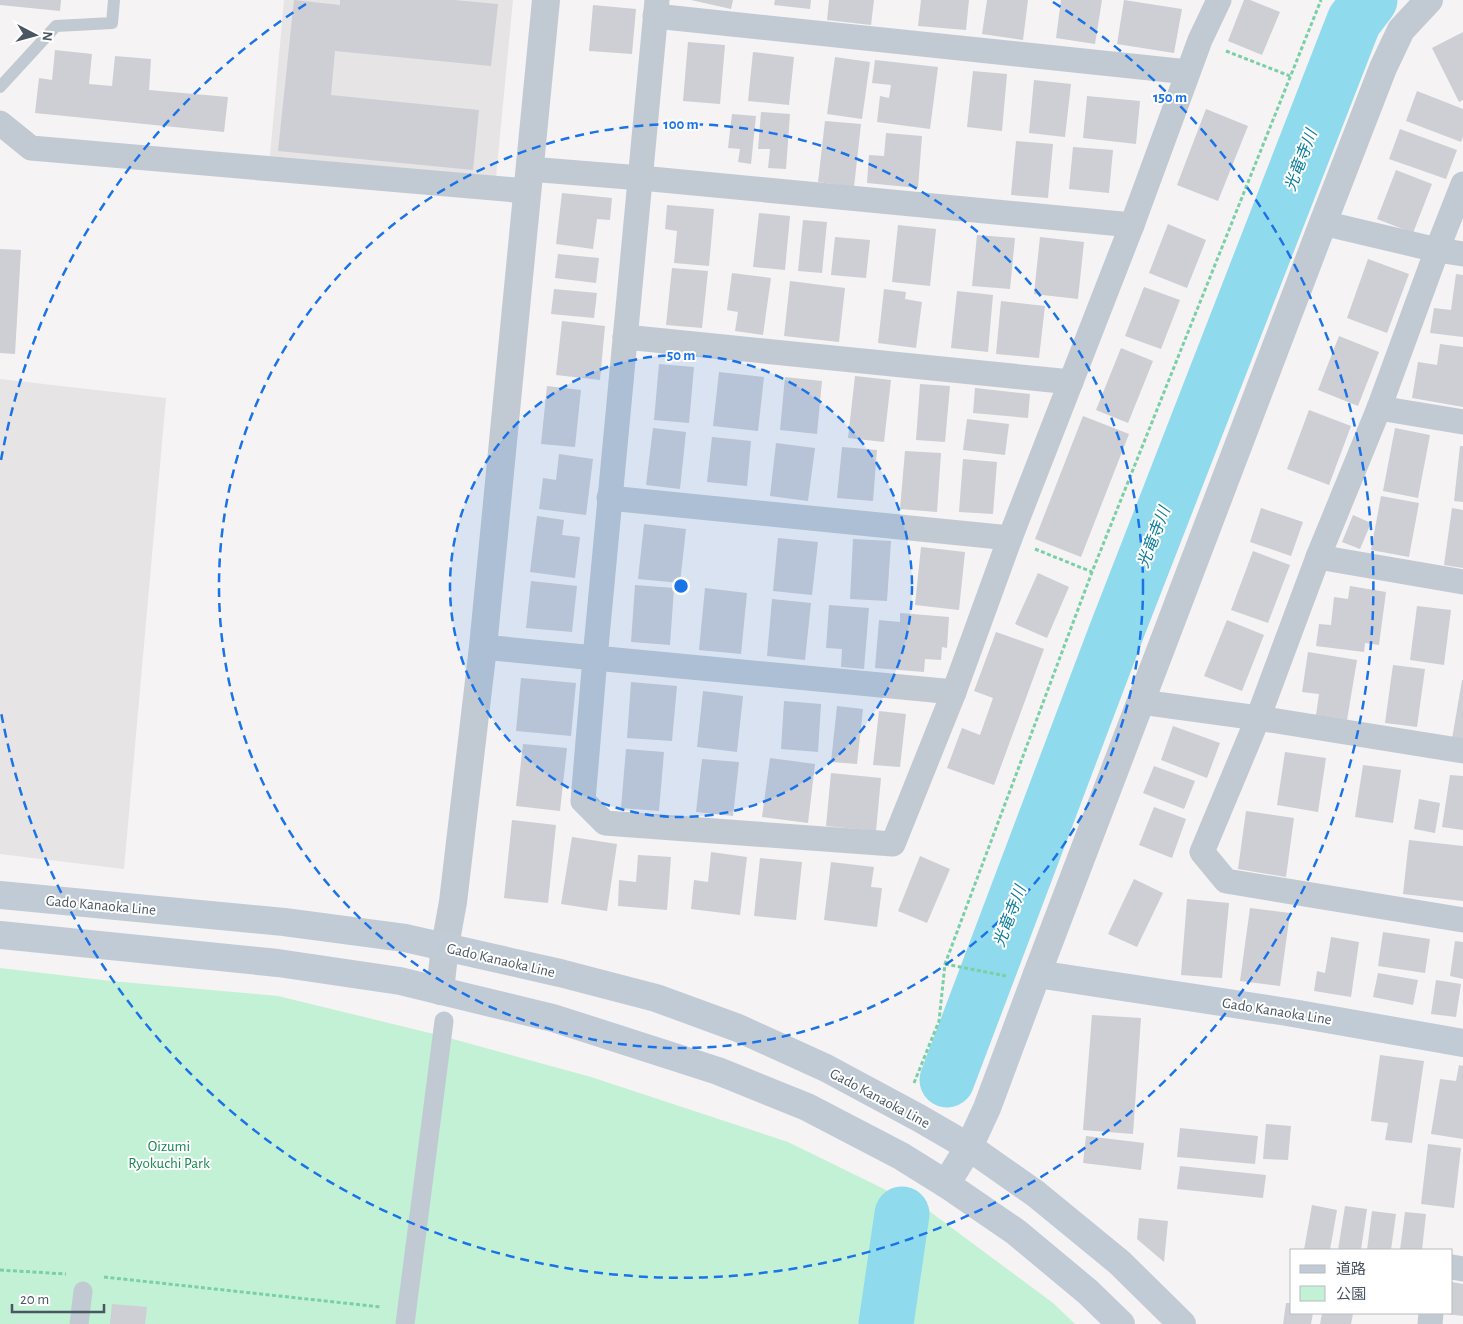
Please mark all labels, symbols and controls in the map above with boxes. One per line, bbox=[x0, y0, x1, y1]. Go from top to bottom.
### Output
north arrow bbox=[10, 10, 60, 60]
text: N bbox=[39, 31, 54, 42]
text: 150 m bbox=[1153, 90, 1187, 105]
text: 100 m bbox=[663, 117, 699, 132]
water label: 光竜寺川 bbox=[1281, 125, 1321, 193]
text: 50 m bbox=[667, 348, 695, 363]
water label: 光竜寺川 bbox=[1134, 502, 1174, 570]
centre of rings bbox=[672, 577, 690, 595]
water label: 光竜寺川 bbox=[990, 881, 1030, 949]
street label: Gado Kanaoka Line bbox=[45, 893, 157, 918]
street label: Gado Kanaoka Line bbox=[445, 941, 557, 980]
street label: Gado Kanaoka Line bbox=[1221, 995, 1333, 1028]
street label: Gado Kanaoka Line bbox=[827, 1066, 932, 1131]
park label: Oizumi Ryokuchi Park bbox=[128, 1139, 210, 1171]
legend bbox=[1290, 1249, 1453, 1314]
text: 道路 bbox=[1336, 1261, 1366, 1277]
scale bar bbox=[12, 1282, 105, 1314]
text: 公園 bbox=[1336, 1286, 1366, 1302]
text: 20 m bbox=[20, 1292, 49, 1307]

